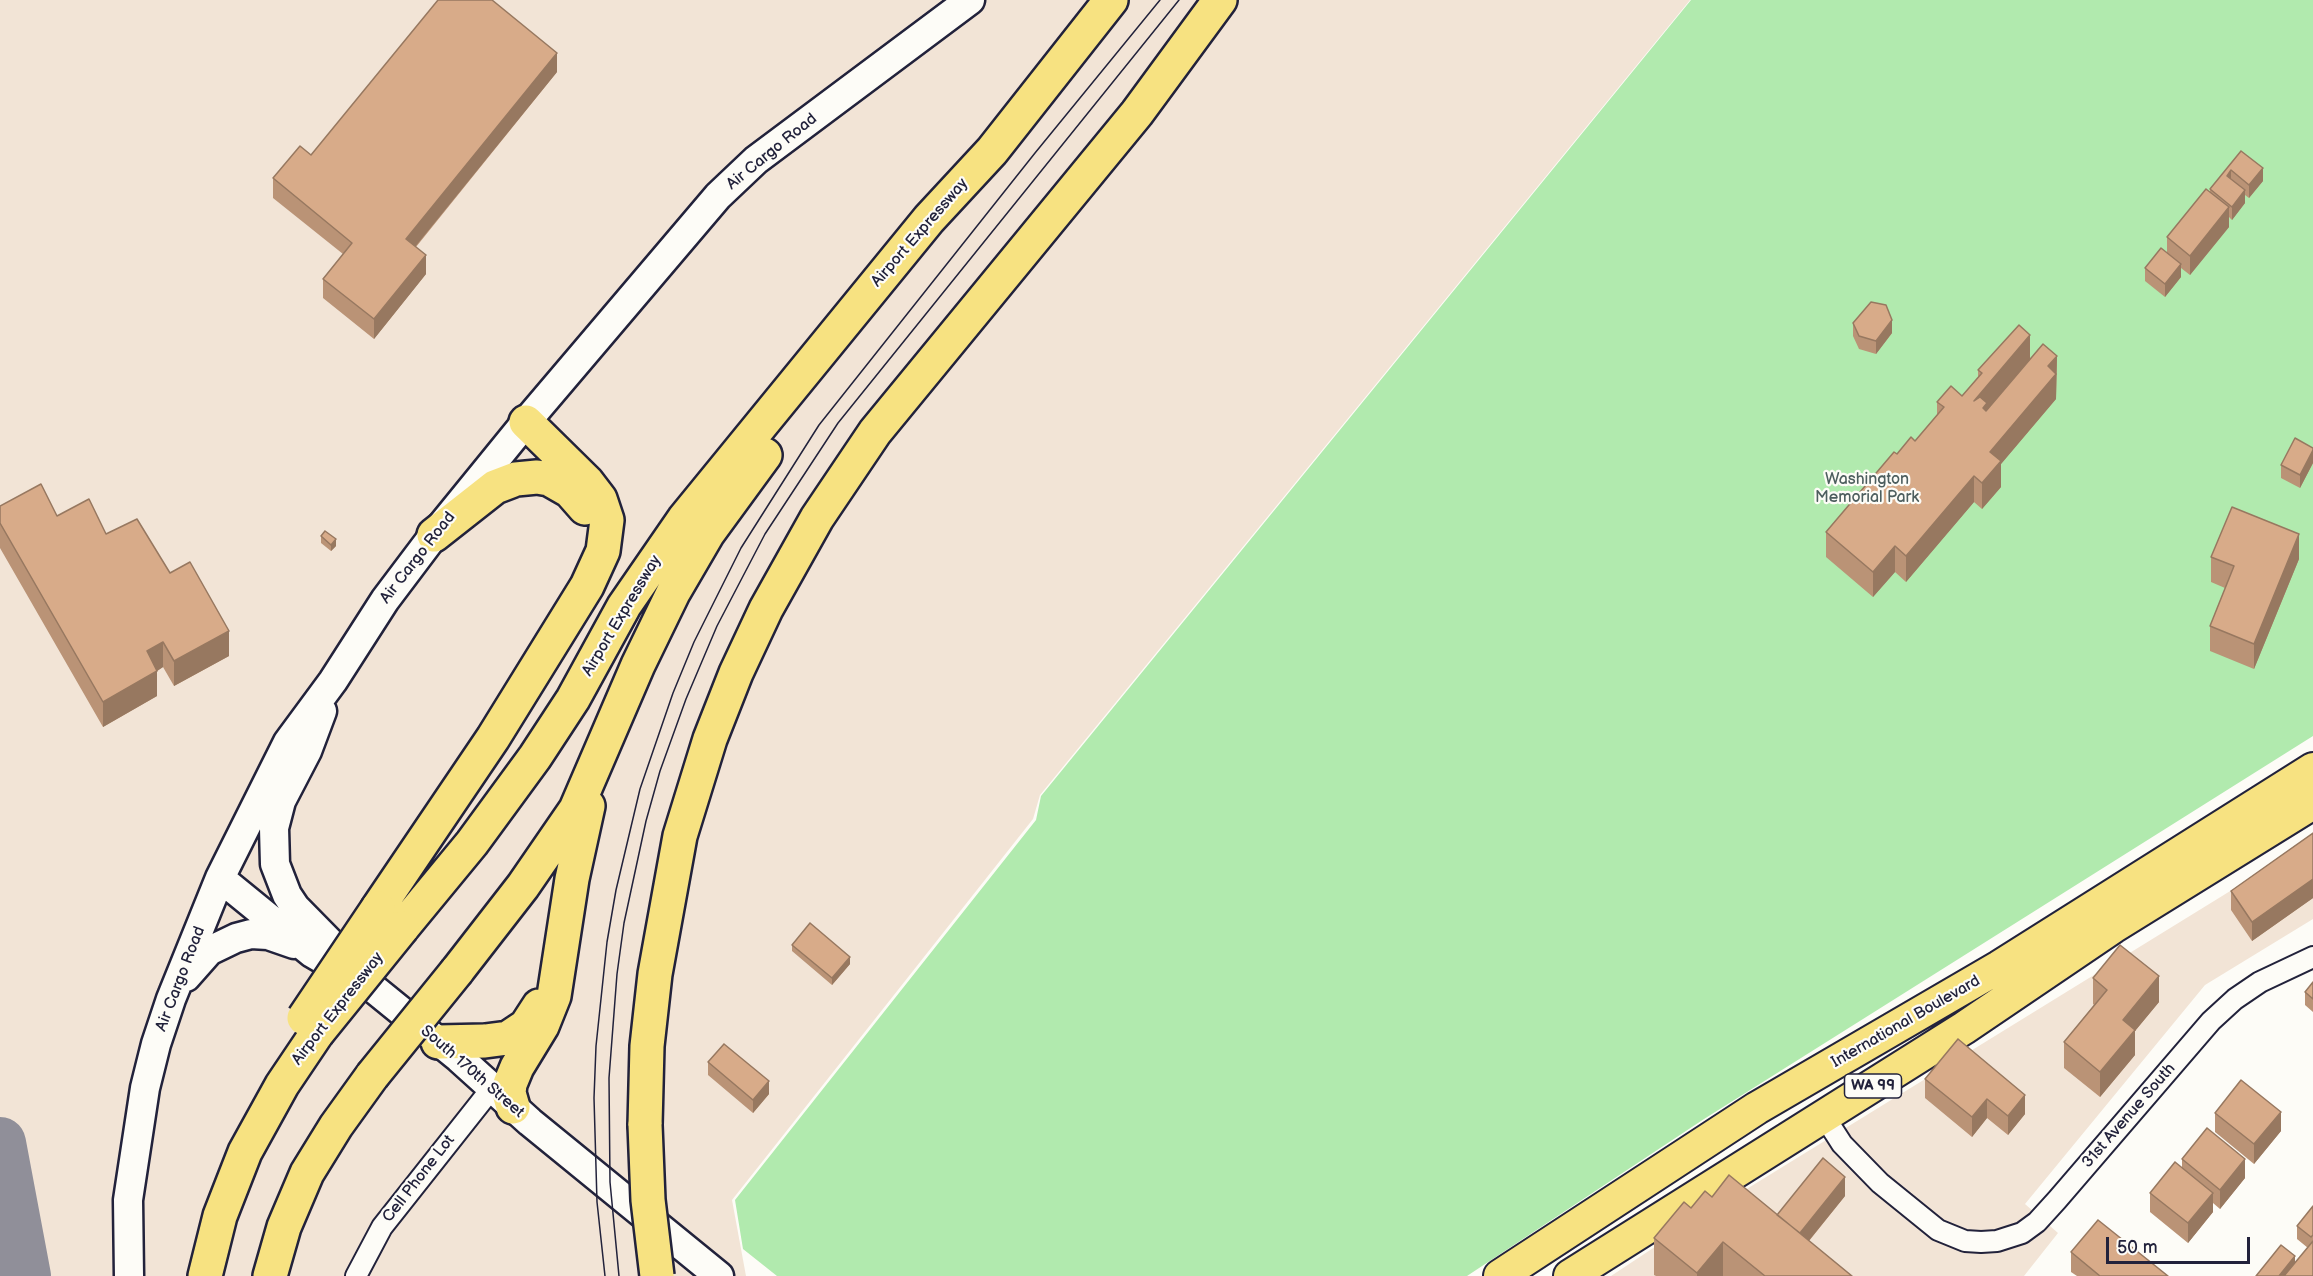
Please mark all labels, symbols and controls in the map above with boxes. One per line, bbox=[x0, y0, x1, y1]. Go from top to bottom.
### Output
street label: Air Cargo Road bbox=[723, 110, 821, 194]
street label: Airport Expressway bbox=[868, 175, 972, 291]
park label: Washington Memorial Park bbox=[1815, 470, 1919, 508]
street label: Air Cargo Road bbox=[376, 508, 460, 608]
street label: Airport Expressway bbox=[578, 552, 666, 680]
street label: Air Cargo Road bbox=[152, 924, 210, 1034]
street label: Airport Expressway bbox=[288, 949, 388, 1069]
street label: International Boulevard bbox=[1828, 972, 1984, 1072]
street label: South 170th Street bbox=[416, 1022, 528, 1122]
street label: 31st Avenue South bbox=[2078, 1060, 2180, 1172]
road number: WA 99 bbox=[1844, 1074, 1902, 1098]
street label: Cell Phone Lot bbox=[379, 1131, 459, 1227]
scale bar bbox=[2109, 1225, 2253, 1263]
text: 50 m bbox=[2117, 1237, 2158, 1258]

